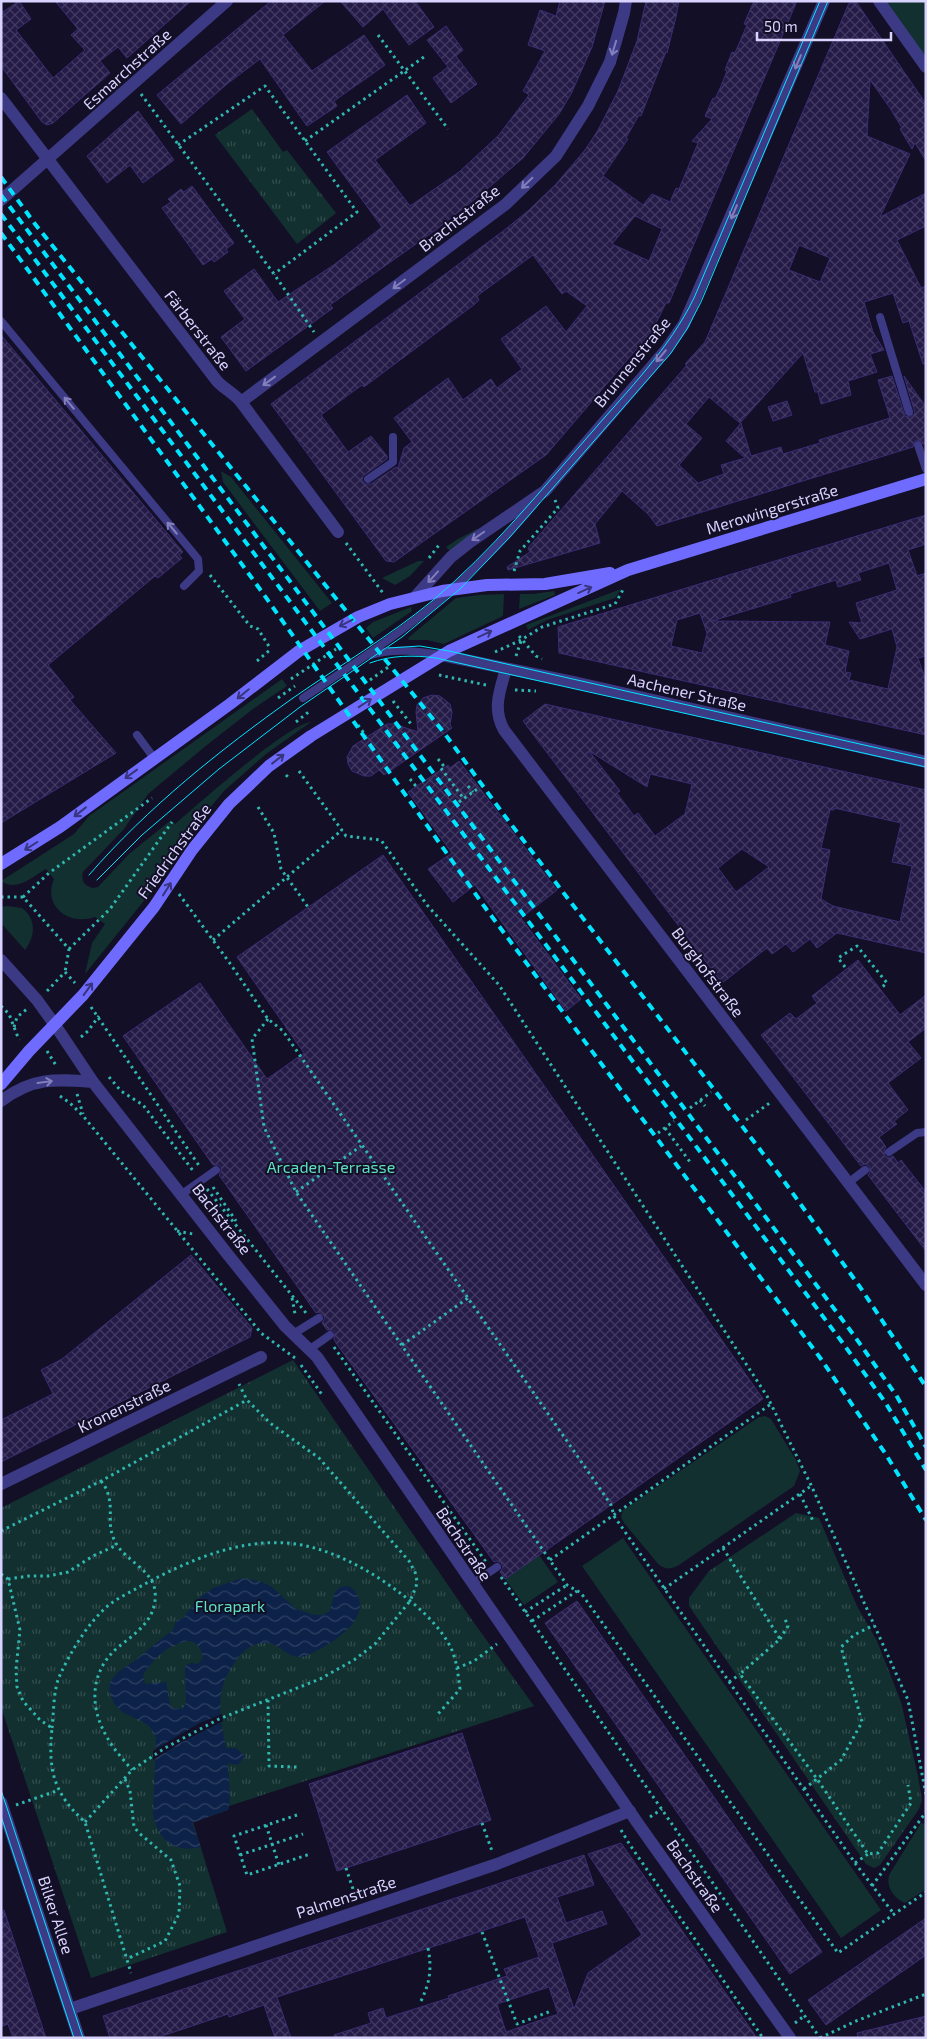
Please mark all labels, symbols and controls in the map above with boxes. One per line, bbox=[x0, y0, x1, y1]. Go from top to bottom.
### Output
scale bar bbox=[757, 10, 891, 42]
text: 50 m bbox=[764, 17, 798, 35]
street label: Esmarchstraße bbox=[79, 24, 175, 113]
one-way arrow bbox=[608, 40, 618, 56]
one-way arrow bbox=[793, 54, 803, 69]
one-way arrow bbox=[521, 177, 533, 190]
street label: Brachtstraße bbox=[415, 180, 503, 255]
one-way arrow bbox=[729, 204, 739, 219]
one-way arrow bbox=[392, 279, 406, 289]
street label: Färberstraße bbox=[161, 286, 236, 374]
street label: Brunnenstraße bbox=[589, 313, 674, 411]
one-way arrow bbox=[656, 349, 667, 362]
one-way arrow bbox=[262, 376, 276, 386]
one-way arrow bbox=[63, 396, 75, 409]
street label: Merowingerstraße bbox=[704, 479, 840, 538]
one-way arrow bbox=[167, 522, 178, 535]
one-way arrow bbox=[471, 531, 485, 541]
one-way arrow bbox=[427, 570, 439, 583]
one-way arrow bbox=[577, 584, 592, 594]
one-way arrow bbox=[338, 618, 353, 628]
one-way arrow bbox=[477, 629, 492, 639]
street label: Aachener Straße bbox=[626, 669, 748, 714]
one-way arrow bbox=[236, 689, 249, 700]
one-way arrow bbox=[358, 698, 372, 708]
one-way arrow bbox=[271, 754, 285, 764]
one-way arrow bbox=[124, 769, 138, 779]
street label: Friedrichstraße bbox=[133, 799, 214, 902]
one-way arrow bbox=[74, 806, 87, 817]
one-way arrow bbox=[24, 841, 38, 851]
one-way arrow bbox=[162, 882, 172, 896]
street label: Burghofstraße bbox=[668, 923, 748, 1020]
one-way arrow bbox=[83, 982, 93, 996]
one-way arrow bbox=[36, 1077, 52, 1087]
park label: Arcaden-Terrasse bbox=[267, 1157, 395, 1176]
street label: Bachstraße bbox=[189, 1179, 256, 1258]
street label: Kronenstraße bbox=[74, 1375, 173, 1436]
street label: Bachstraße bbox=[433, 1503, 496, 1584]
park label: Florapark bbox=[195, 1596, 265, 1615]
street label: Bachstraße bbox=[663, 1836, 727, 1916]
street label: Palmenstraße bbox=[294, 1871, 398, 1922]
street label: Bilker Allee bbox=[35, 1873, 78, 1956]

